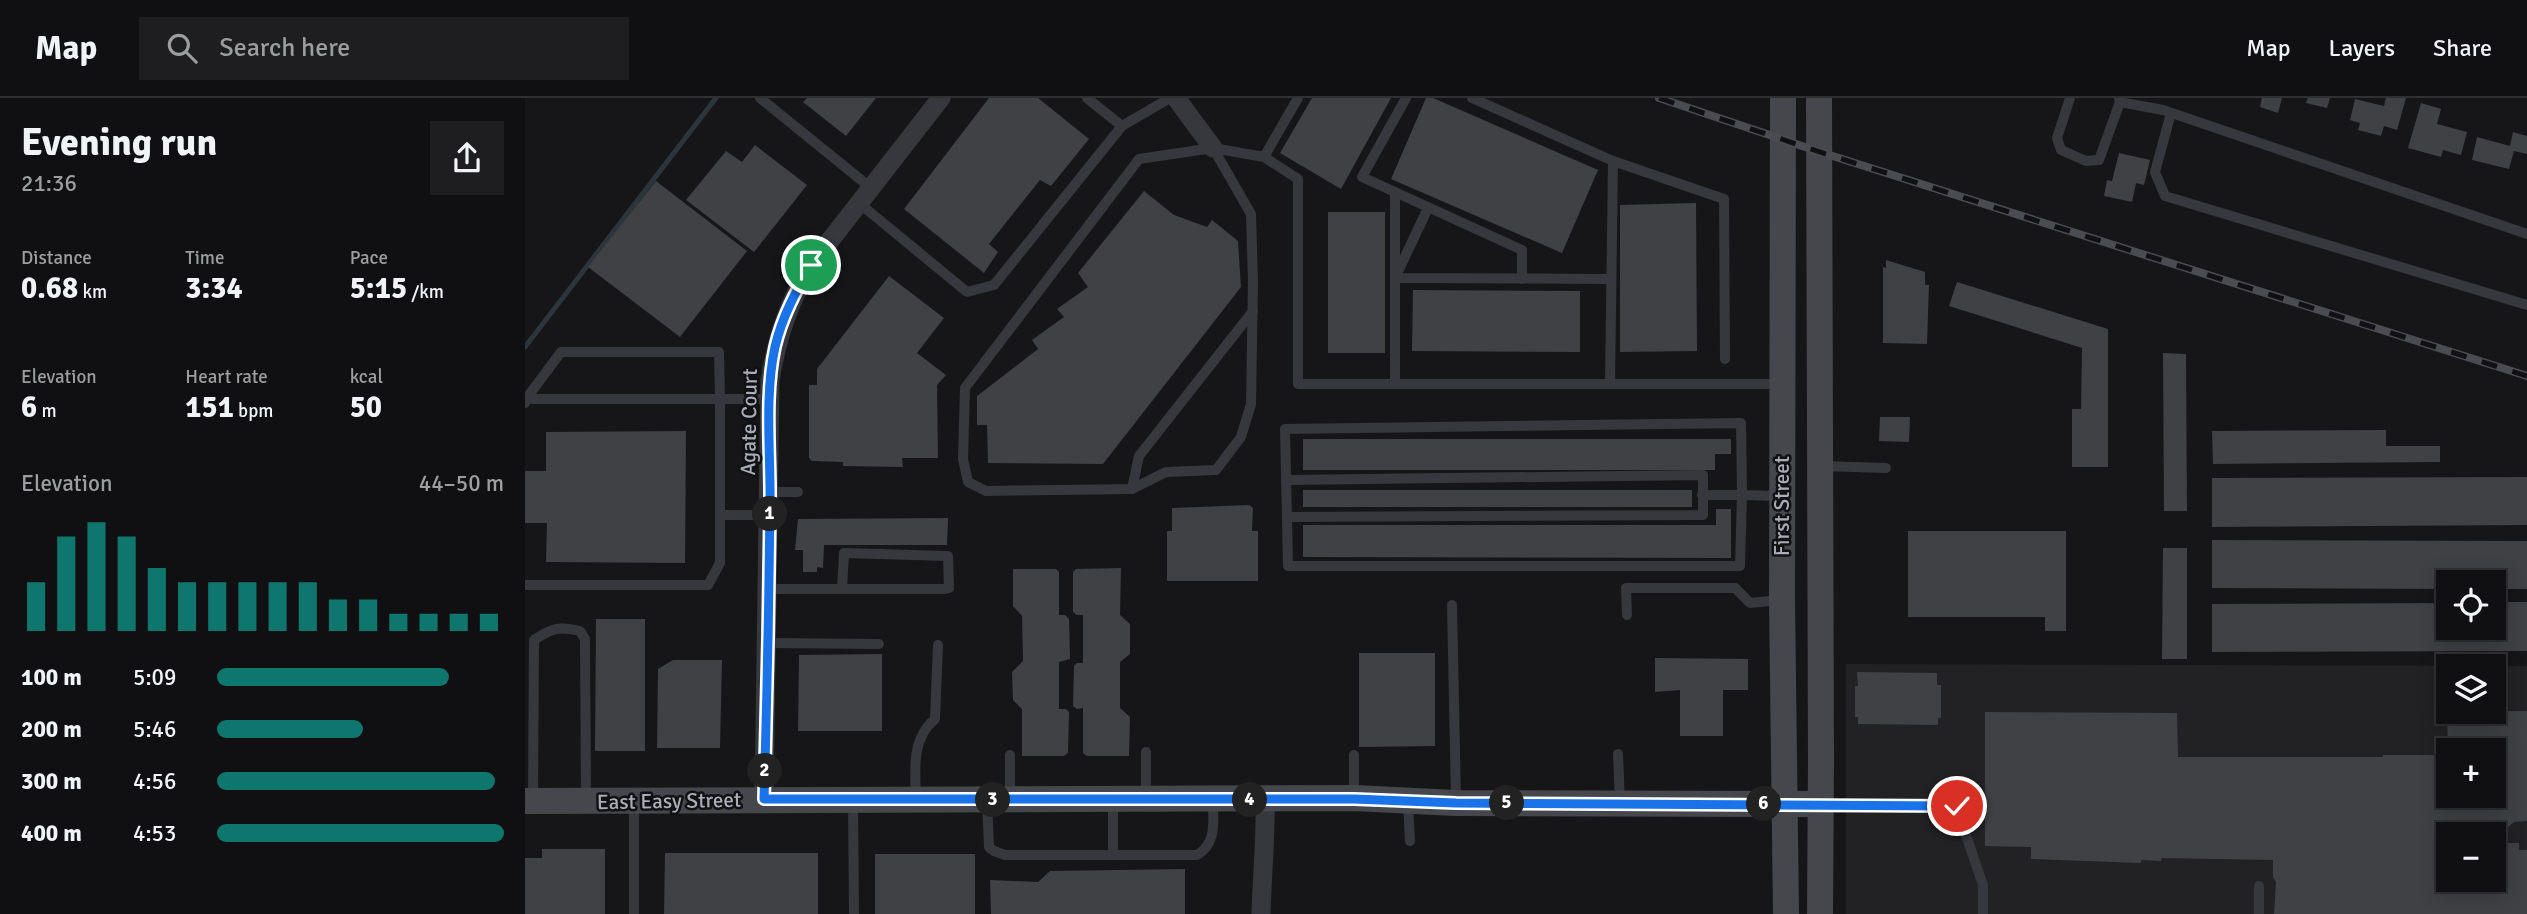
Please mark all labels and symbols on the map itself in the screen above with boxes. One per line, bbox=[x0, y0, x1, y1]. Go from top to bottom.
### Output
pin bbox=[781, 235, 841, 295]
street label: Agate Court bbox=[735, 368, 763, 476]
street label: First Street bbox=[1769, 456, 1795, 556]
pin: 1 bbox=[753, 496, 787, 532]
pin: 2 bbox=[747, 754, 783, 788]
pin bbox=[1927, 776, 1987, 836]
pin: 3 bbox=[975, 782, 1011, 818]
pin: 4 bbox=[1233, 782, 1267, 818]
pin: 5 bbox=[1489, 786, 1525, 820]
pin: 6 bbox=[1747, 786, 1781, 822]
street label: East Easy Street bbox=[597, 787, 741, 815]

